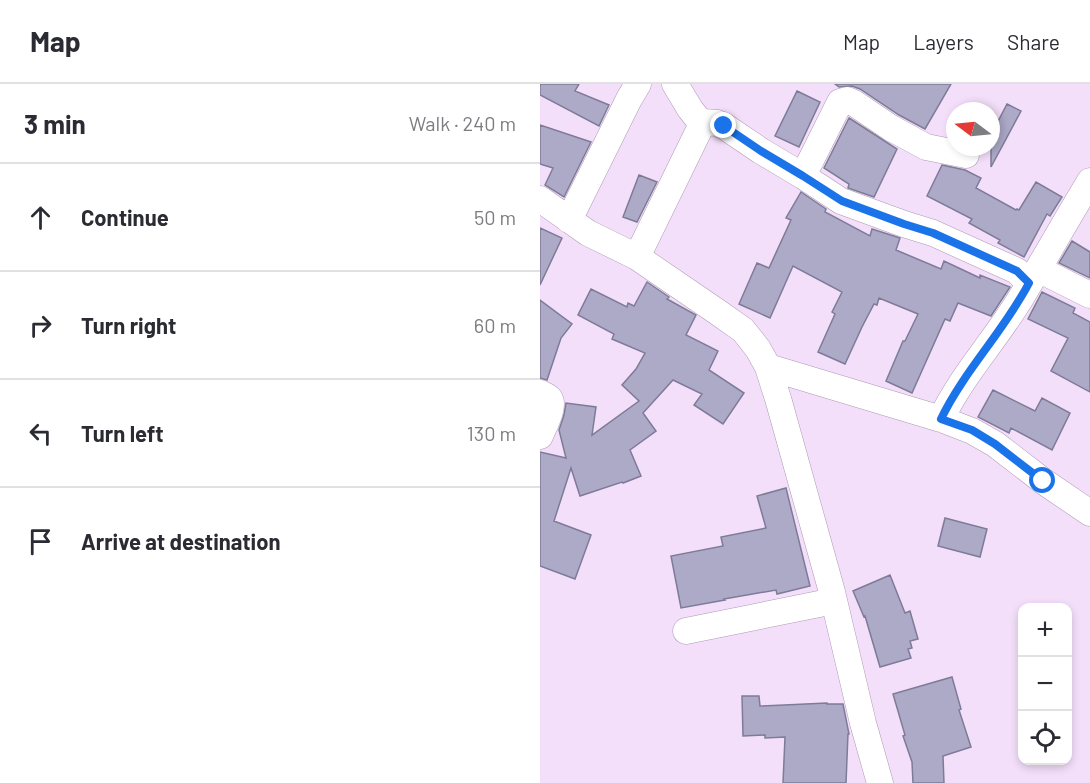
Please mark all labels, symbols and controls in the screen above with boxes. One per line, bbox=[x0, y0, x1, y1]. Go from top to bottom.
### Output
text: Map bbox=[30, 24, 81, 58]
text: Map bbox=[843, 29, 880, 54]
text: Layers bbox=[913, 29, 974, 54]
text: Share bbox=[1007, 29, 1060, 54]
north arrow bbox=[946, 102, 1000, 156]
text: 3 min bbox=[24, 108, 86, 139]
text: Walk · 240 m bbox=[409, 111, 516, 135]
route end bbox=[710, 112, 736, 138]
icon: ahead bbox=[24, 201, 57, 234]
text: Continue bbox=[81, 204, 169, 230]
text: 50 m bbox=[474, 205, 516, 229]
icon: right bbox=[24, 309, 57, 342]
text: Turn right bbox=[81, 312, 176, 338]
text: 60 m bbox=[474, 313, 516, 337]
icon: left bbox=[24, 417, 57, 450]
text: Turn left bbox=[81, 420, 164, 446]
text: 130 m bbox=[467, 421, 516, 445]
route start bbox=[1029, 467, 1055, 493]
icon: arrive bbox=[24, 525, 57, 558]
text: Arrive at destination bbox=[81, 528, 280, 554]
map controls bbox=[1018, 603, 1072, 765]
button: + bbox=[1018, 603, 1072, 657]
button: − bbox=[1018, 657, 1072, 711]
button: locate bbox=[1018, 711, 1072, 765]

